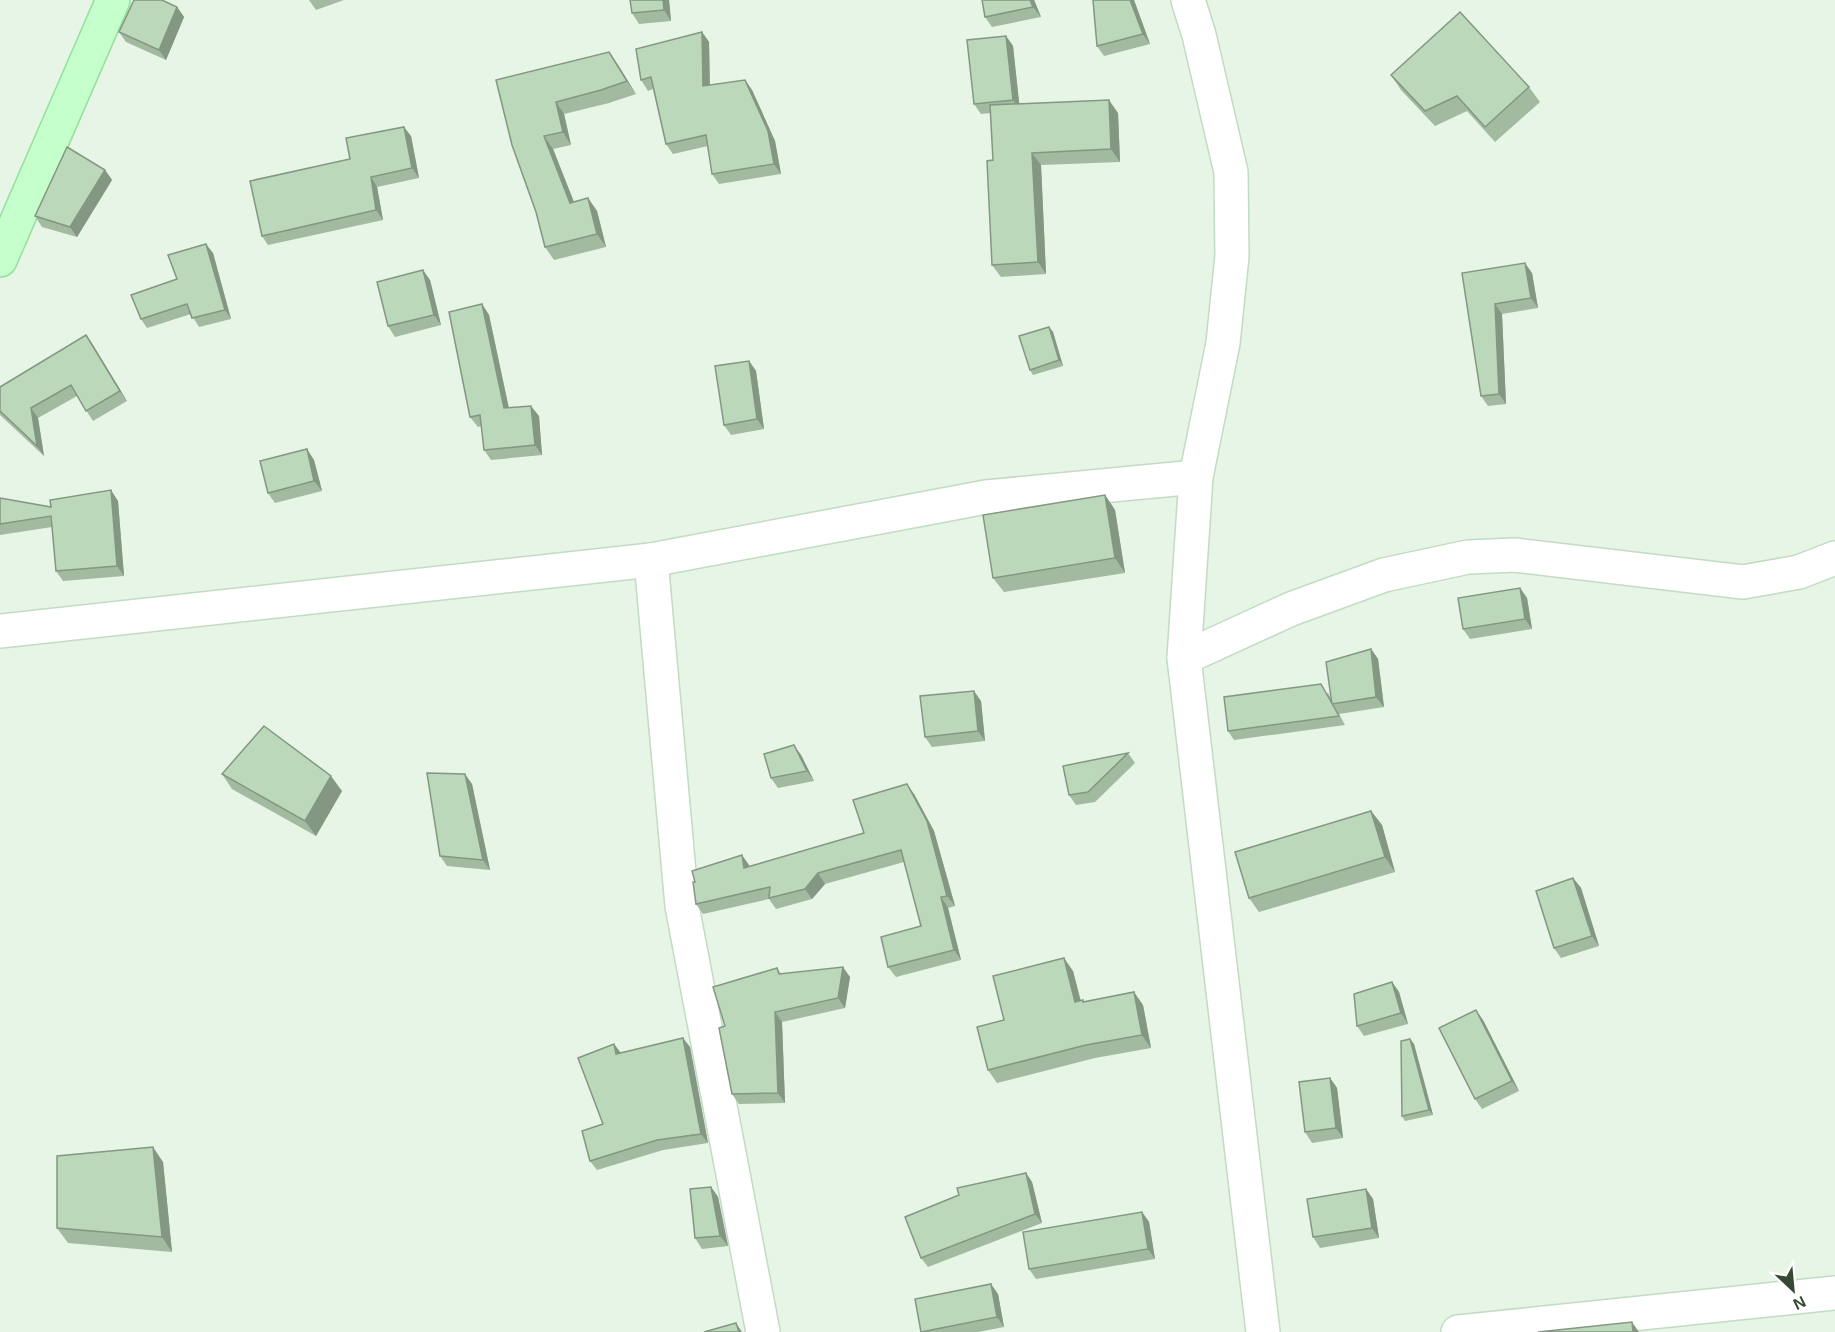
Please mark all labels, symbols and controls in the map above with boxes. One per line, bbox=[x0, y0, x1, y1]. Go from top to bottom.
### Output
north arrow bbox=[1763, 1260, 1823, 1320]
text: N bbox=[1790, 1293, 1808, 1313]

